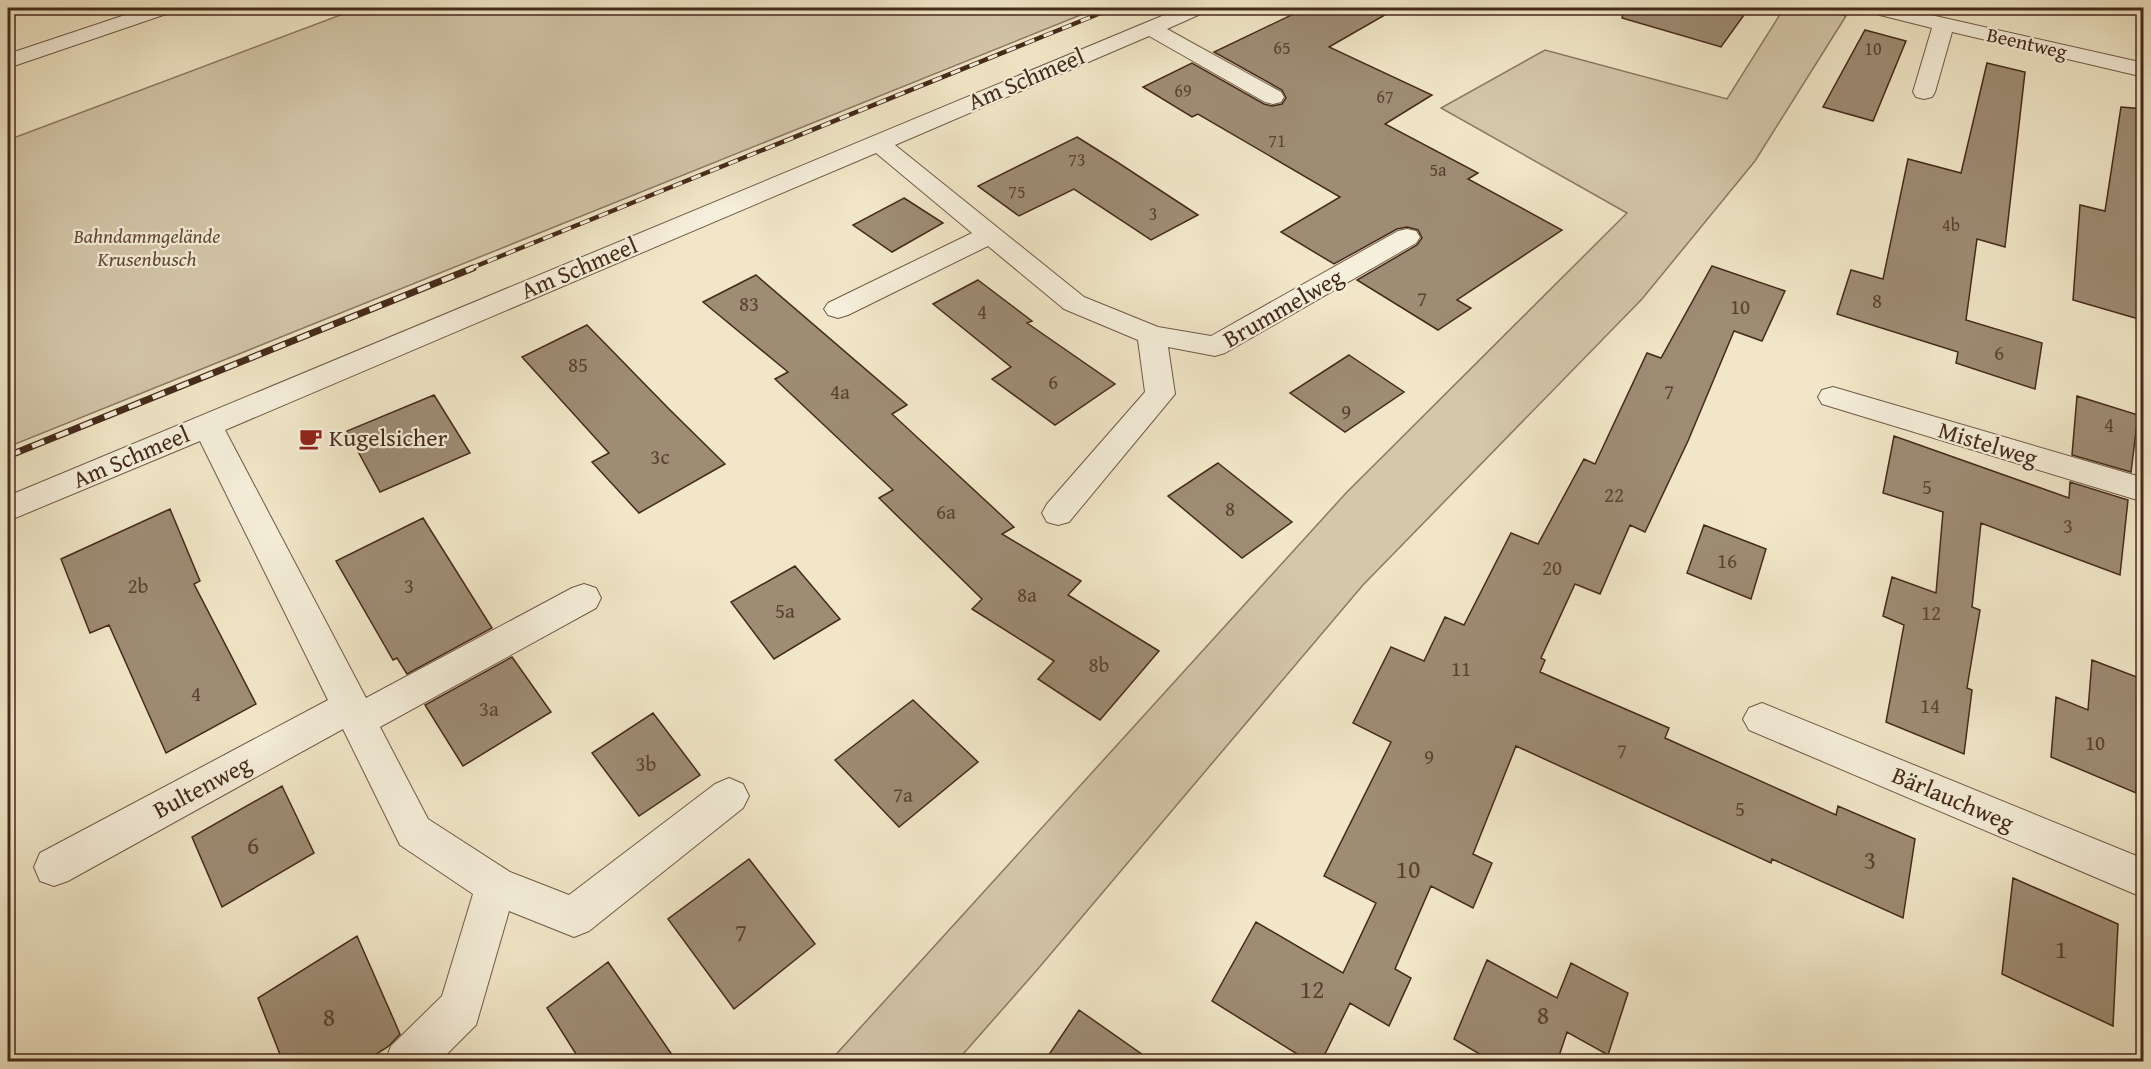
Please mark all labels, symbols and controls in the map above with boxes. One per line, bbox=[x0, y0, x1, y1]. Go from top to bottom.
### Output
street label: Beentweg bbox=[1984, 19, 2070, 66]
house number: 65 bbox=[1273, 34, 1291, 61]
house number: 10 bbox=[1864, 35, 1882, 62]
street label: Am Schmeel bbox=[962, 38, 1090, 119]
house number: 69 bbox=[1174, 77, 1192, 104]
house number: 67 bbox=[1376, 83, 1394, 110]
house number: 71 bbox=[1268, 127, 1286, 154]
house number: 73 bbox=[1068, 146, 1086, 173]
house number: 5a bbox=[1429, 156, 1447, 183]
house number: 75 bbox=[1008, 178, 1026, 205]
house number: 3 bbox=[1149, 200, 1157, 227]
house number: 4b bbox=[1942, 211, 1960, 238]
park label: Bahndammgelände Krusenbusch bbox=[73, 221, 220, 273]
street label: Am Schmeel bbox=[515, 227, 643, 308]
street label: Brummelweg bbox=[1216, 259, 1349, 356]
house number: 7 bbox=[1417, 283, 1427, 314]
house number: 8 bbox=[1872, 285, 1882, 316]
house number: 83 bbox=[739, 288, 759, 319]
house number: 10 bbox=[1730, 291, 1750, 322]
house number: 4 bbox=[977, 296, 987, 327]
house number: 6 bbox=[1994, 337, 2004, 368]
house number: 85 bbox=[568, 349, 588, 380]
house number: 6 bbox=[1048, 366, 1058, 397]
house number: 4a bbox=[830, 376, 850, 407]
house number: 7 bbox=[1664, 376, 1674, 407]
house number: 9 bbox=[1341, 396, 1351, 427]
house number: 4 bbox=[2104, 409, 2114, 440]
street label: Mistelweg bbox=[1934, 412, 2042, 475]
street label: Am Schmeel bbox=[67, 416, 195, 497]
place label: Kugelsicher bbox=[329, 420, 447, 455]
cafe icon: Kugelsicher bbox=[298, 425, 324, 451]
house number: 3c bbox=[650, 441, 670, 472]
house number: 5 bbox=[1922, 471, 1932, 502]
house number: 22 bbox=[1604, 479, 1624, 510]
house number: 8 bbox=[1225, 493, 1235, 524]
house number: 6a bbox=[936, 496, 956, 527]
house number: 3 bbox=[2063, 510, 2073, 541]
house number: 16 bbox=[1717, 545, 1737, 576]
house number: 20 bbox=[1542, 552, 1562, 583]
house number: 2b bbox=[128, 570, 148, 601]
house number: 3 bbox=[404, 570, 414, 601]
house number: 8a bbox=[1017, 579, 1037, 610]
house number: 5a bbox=[775, 595, 795, 626]
house number: 12 bbox=[1921, 597, 1941, 628]
house number: 8b bbox=[1089, 649, 1109, 680]
house number: 11 bbox=[1451, 653, 1471, 684]
house number: 4 bbox=[191, 678, 201, 709]
house number: 14 bbox=[1920, 690, 1940, 721]
house number: 3a bbox=[479, 693, 499, 724]
house number: 10 bbox=[2085, 727, 2105, 758]
house number: 7 bbox=[1617, 735, 1627, 766]
house number: 9 bbox=[1424, 741, 1434, 772]
street label: Bultenweg bbox=[147, 746, 257, 827]
house number: 3b bbox=[636, 748, 656, 779]
street label: Bärlauchweg bbox=[1887, 757, 2020, 840]
house number: 7a bbox=[893, 779, 913, 810]
house number: 5 bbox=[1735, 793, 1745, 824]
house number: 6 bbox=[247, 825, 259, 864]
house number: 3 bbox=[1864, 840, 1876, 879]
house number: 10 bbox=[1395, 849, 1421, 888]
house number: 7 bbox=[735, 912, 747, 951]
house number: 1 bbox=[2055, 929, 2067, 968]
house number: 12 bbox=[1299, 969, 1325, 1008]
house number: 8 bbox=[1537, 995, 1549, 1034]
house number: 8 bbox=[323, 997, 335, 1036]

